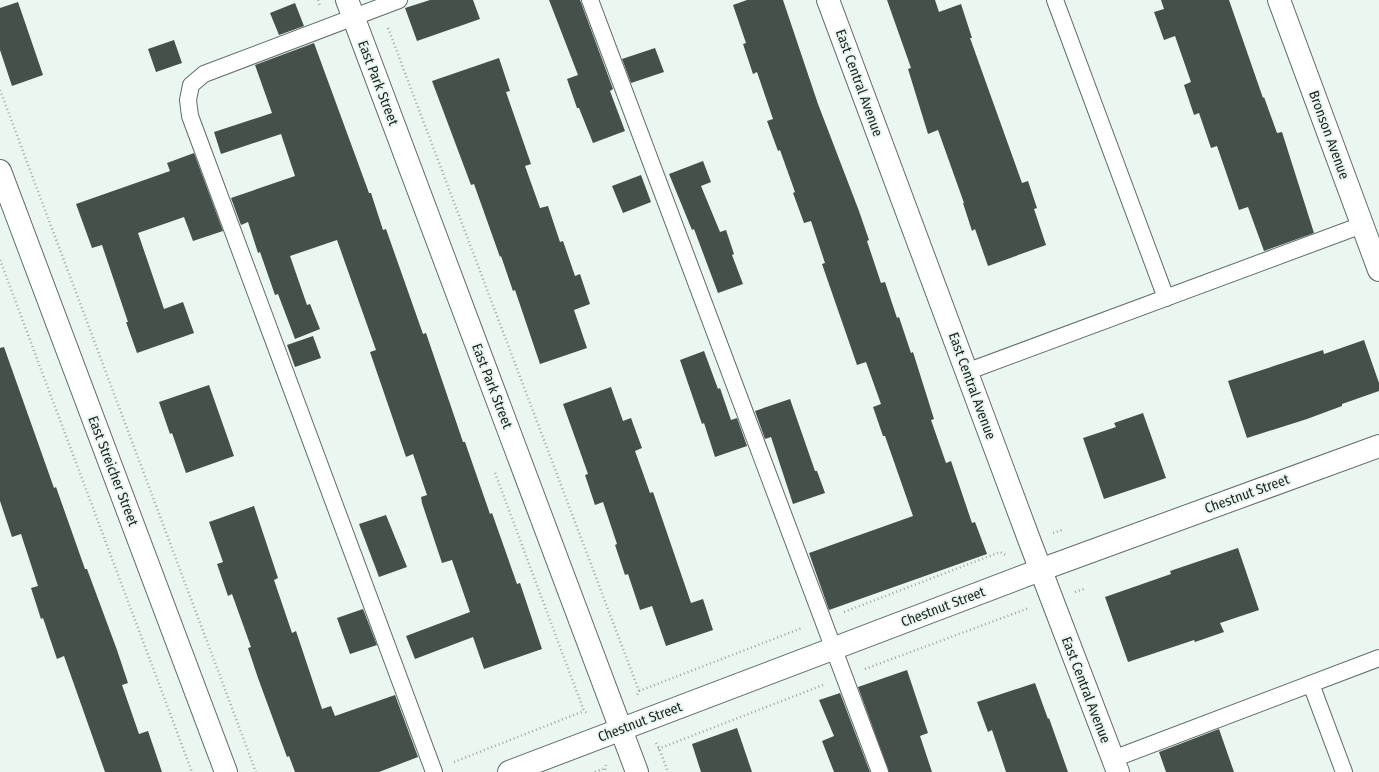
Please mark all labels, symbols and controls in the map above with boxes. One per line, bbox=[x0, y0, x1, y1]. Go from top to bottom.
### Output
street label: East Central Avenue bbox=[832, 27, 886, 139]
street label: East Park Street bbox=[354, 38, 402, 128]
street label: Bronson Avenue bbox=[1305, 88, 1353, 182]
street label: East Central Avenue bbox=[945, 330, 999, 442]
street label: East Park Street bbox=[468, 341, 516, 431]
street label: East Streicher Street bbox=[84, 414, 142, 529]
street label: Chestnut Street bbox=[1202, 471, 1292, 517]
street label: Chestnut Street bbox=[898, 583, 988, 631]
street label: East Central Avenue bbox=[1058, 634, 1114, 746]
street label: Chestnut Street bbox=[595, 698, 685, 746]

